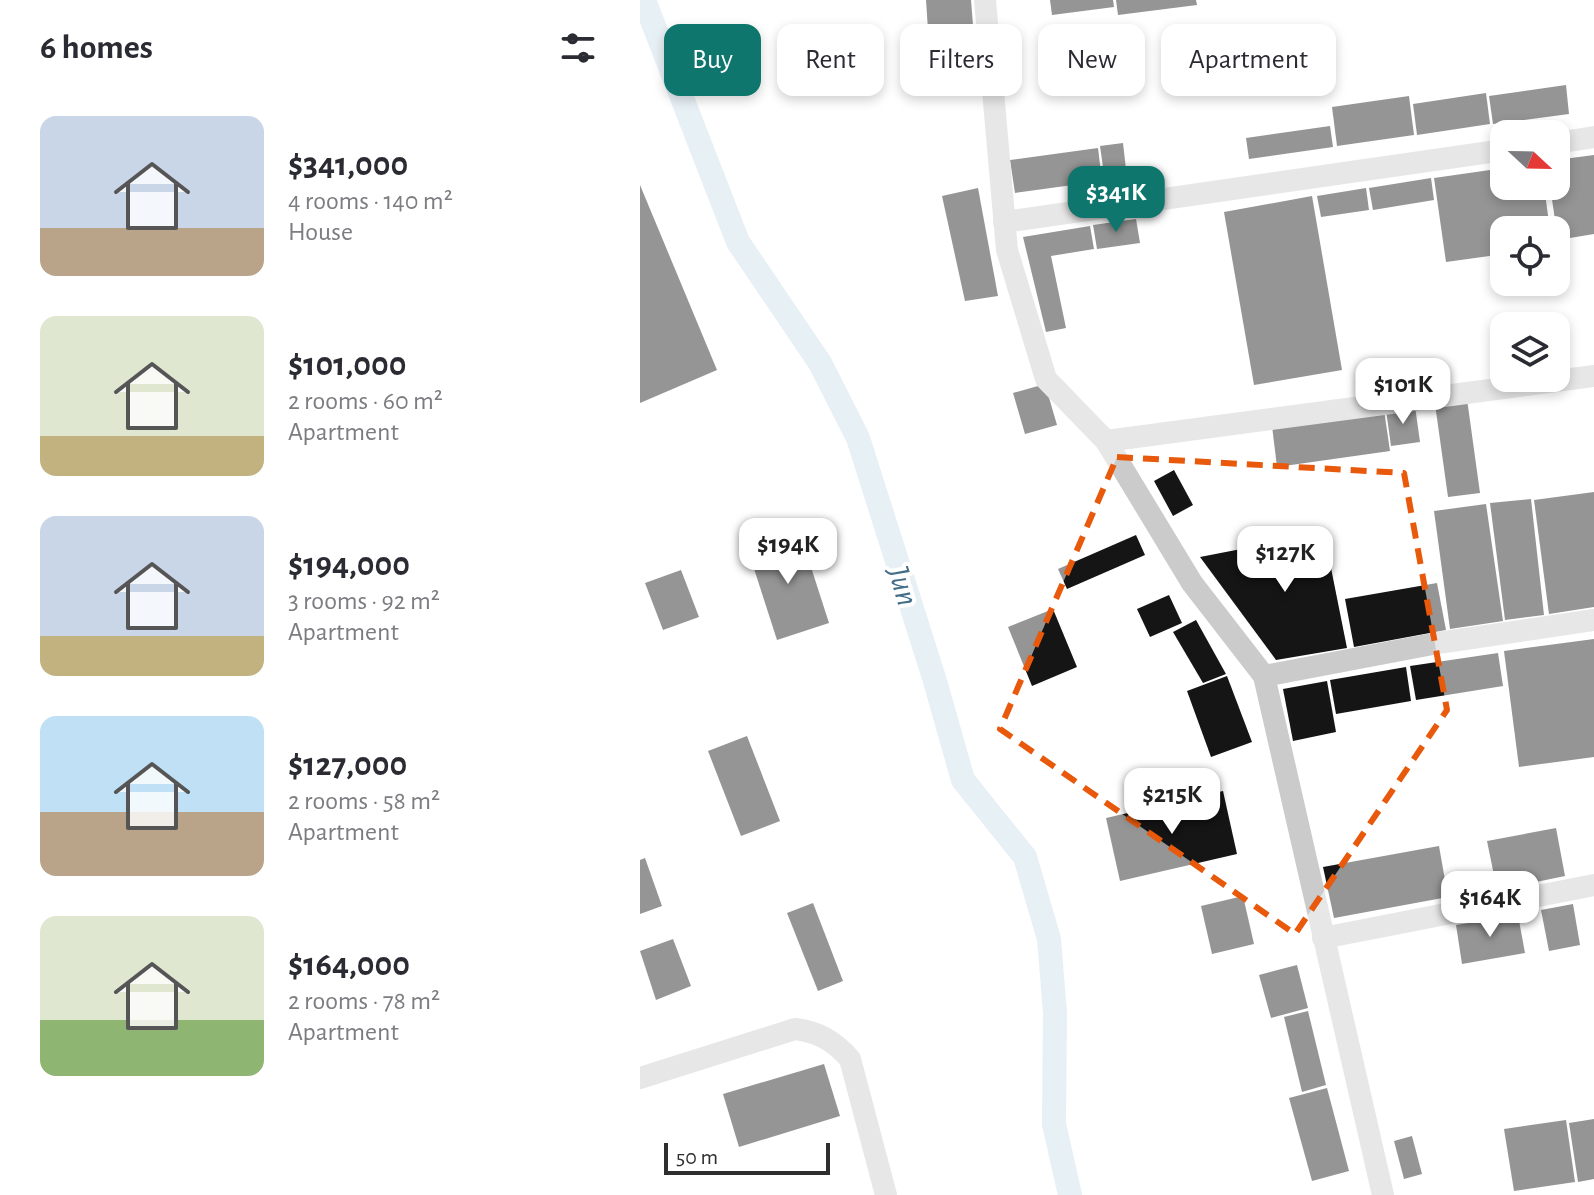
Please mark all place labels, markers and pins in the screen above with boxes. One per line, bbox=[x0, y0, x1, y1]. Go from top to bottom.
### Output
pin: $341K bbox=[1060, 166, 1172, 234]
pin: $101K bbox=[1347, 358, 1459, 426]
pin: $194K bbox=[732, 518, 844, 586]
pin: $127K bbox=[1229, 526, 1341, 594]
pin: $215K bbox=[1116, 768, 1228, 836]
pin: $164K bbox=[1434, 871, 1546, 939]

